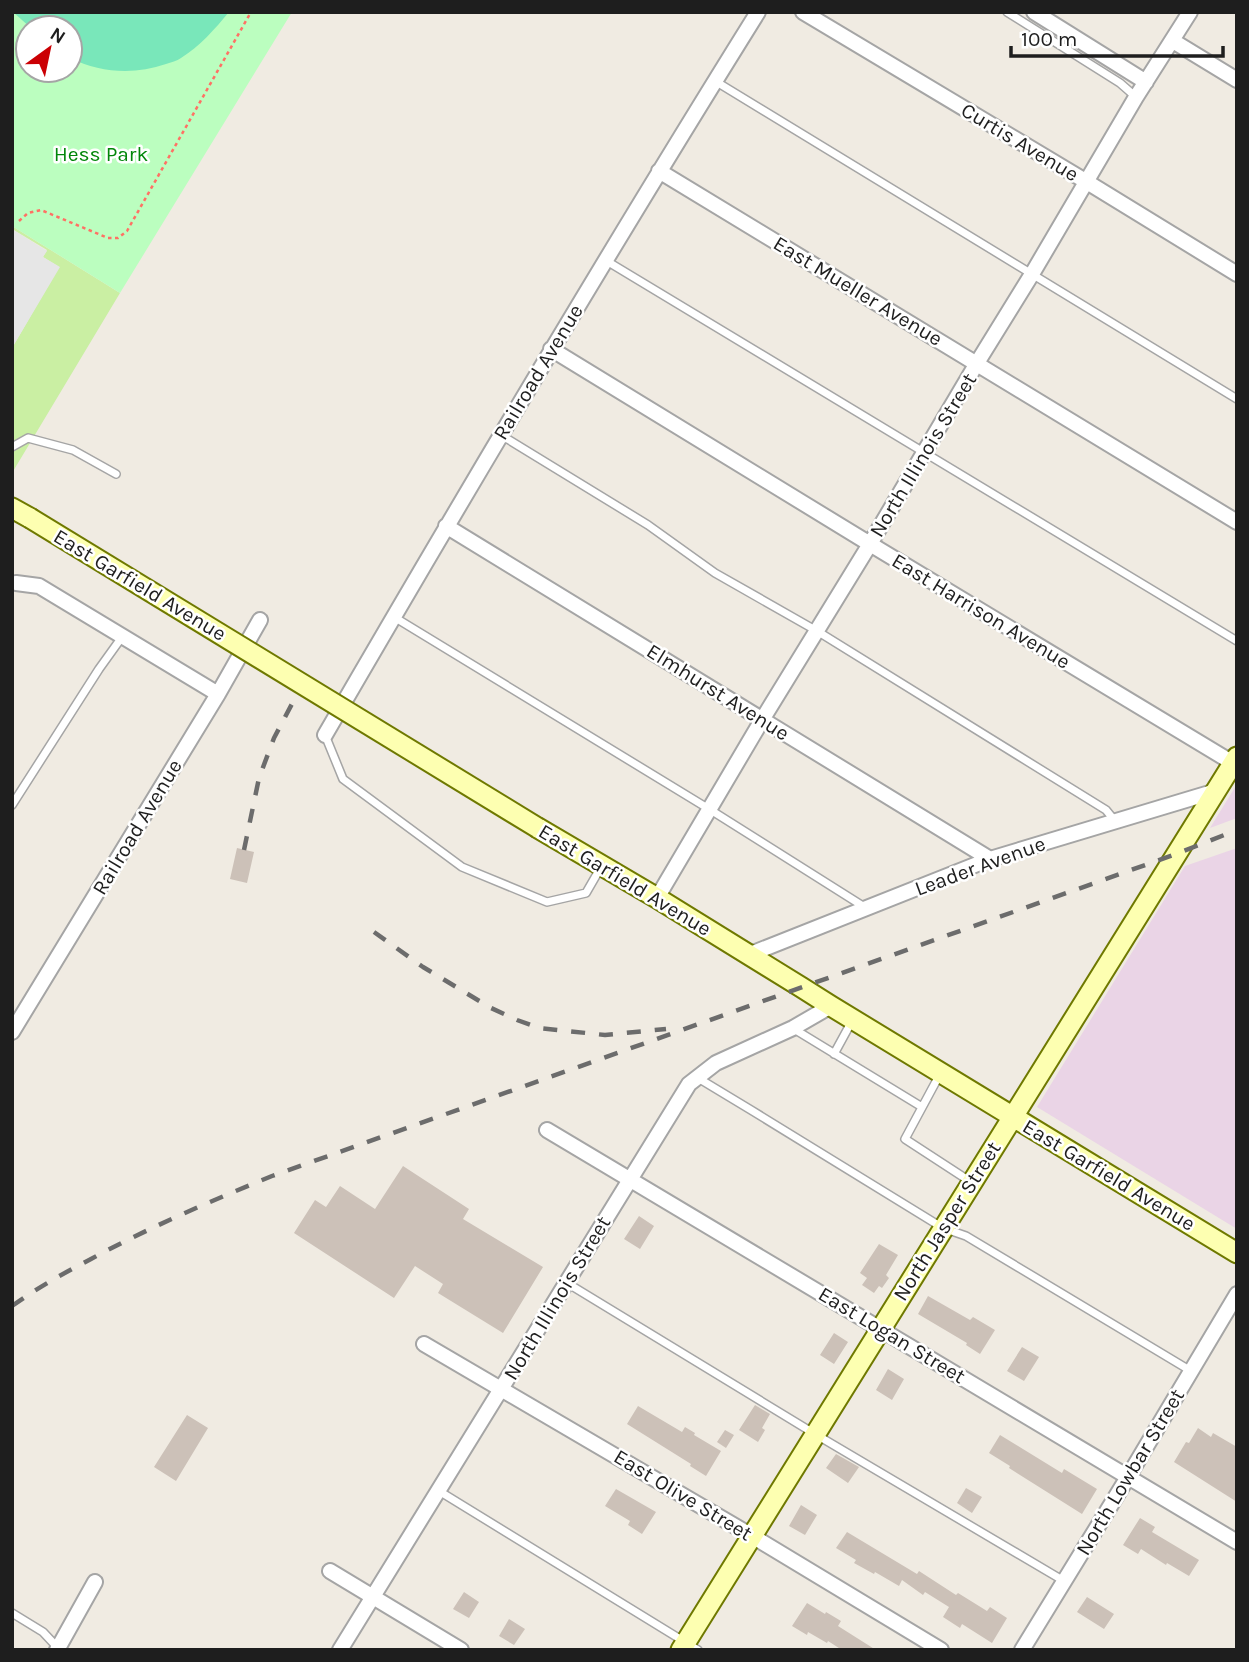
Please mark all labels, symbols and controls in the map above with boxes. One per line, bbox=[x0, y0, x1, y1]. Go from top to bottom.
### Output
north arrow bbox=[14, 14, 84, 84]
scale bar bbox=[1011, 14, 1223, 58]
text: N bbox=[46, 23, 69, 49]
text: 100 m bbox=[1021, 27, 1078, 51]
street label: Curtis Avenue bbox=[957, 98, 1083, 186]
park label: Hess Park bbox=[54, 142, 148, 166]
street label: East Mueller Avenue bbox=[769, 231, 947, 351]
street label: Railroad Avenue bbox=[488, 300, 588, 444]
street label: North Illinois Street bbox=[865, 369, 981, 541]
street label: East Garfield Avenue bbox=[50, 524, 230, 646]
street label: East Harrison Avenue bbox=[888, 548, 1074, 674]
street label: Elmhurst Avenue bbox=[642, 639, 794, 745]
street label: Railroad Avenue bbox=[87, 755, 187, 899]
street label: East Garfield Avenue bbox=[535, 819, 715, 941]
street label: Leader Avenue bbox=[911, 831, 1049, 901]
street label: East Garfield Avenue bbox=[1019, 1114, 1199, 1236]
street label: North Jasper Street bbox=[888, 1137, 1006, 1305]
street label: North Illinois Street bbox=[499, 1212, 615, 1384]
street label: East Logan Street bbox=[814, 1282, 970, 1388]
street label: North Lowbar Street bbox=[1071, 1384, 1189, 1559]
street label: East Olive Street bbox=[610, 1444, 757, 1546]

